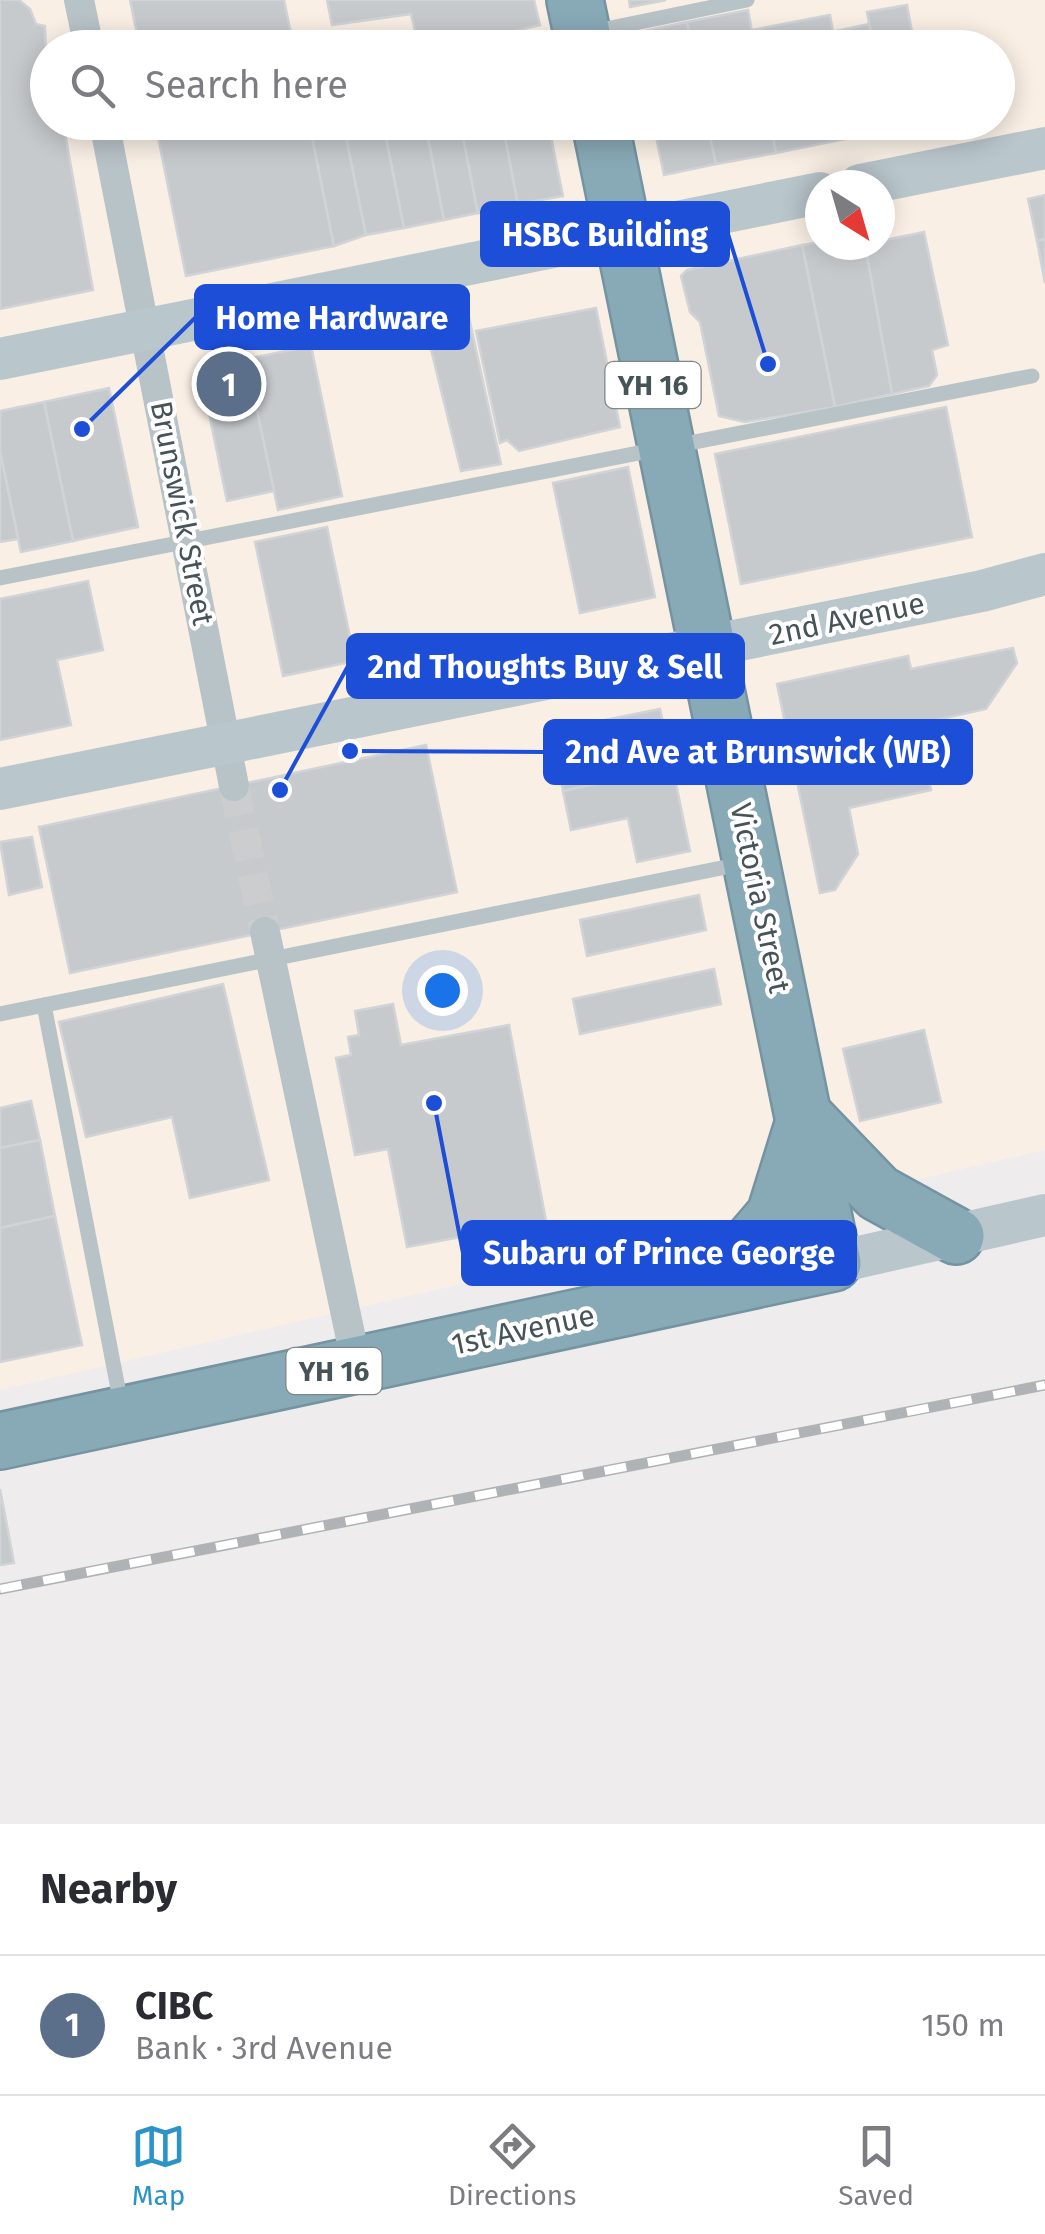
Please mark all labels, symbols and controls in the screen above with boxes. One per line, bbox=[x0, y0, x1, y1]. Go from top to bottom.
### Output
search box bbox=[30, 30, 1015, 140]
icon: search bbox=[65, 58, 120, 113]
text: Search here bbox=[145, 62, 348, 108]
north arrow bbox=[805, 170, 895, 260]
callout: HSBC Building bbox=[482, 203, 728, 265]
text: HSBC Building bbox=[502, 216, 708, 254]
callout: Home Hardware bbox=[196, 286, 468, 348]
text: Home Hardware bbox=[216, 299, 448, 337]
pin: 1 bbox=[196, 346, 262, 422]
road number: YH 16 bbox=[606, 362, 700, 408]
street label: Brunswick Street bbox=[143, 398, 221, 628]
street label: 2nd Avenue bbox=[766, 585, 928, 653]
callout: 2nd Thoughts Buy & Sell bbox=[348, 635, 743, 697]
text: 2nd Thoughts Buy & Sell bbox=[367, 648, 723, 686]
callout: 2nd Ave at Brunswick (WB) bbox=[545, 721, 971, 783]
text: 2nd Ave at Brunswick (WB) bbox=[565, 733, 951, 771]
street label: Victoria Street bbox=[722, 800, 798, 996]
your location bbox=[417, 965, 468, 1016]
callout: Subaru of Prince George bbox=[463, 1222, 855, 1284]
text: Subaru of Prince George bbox=[483, 1234, 835, 1272]
street label: 1st Avenue bbox=[448, 1297, 598, 1363]
road number: YH 16 bbox=[286, 1348, 382, 1394]
text: Nearby bbox=[40, 1864, 177, 1914]
text: CIBC bbox=[135, 1983, 213, 2029]
text: 1 bbox=[65, 2006, 80, 2044]
text: 150 m bbox=[921, 2006, 1005, 2044]
text: Bank · 3rd Avenue bbox=[135, 2029, 393, 2067]
tab: Map bbox=[131, 2119, 186, 2212]
tab: Directions bbox=[448, 2119, 576, 2212]
tab: Saved bbox=[838, 2119, 914, 2212]

